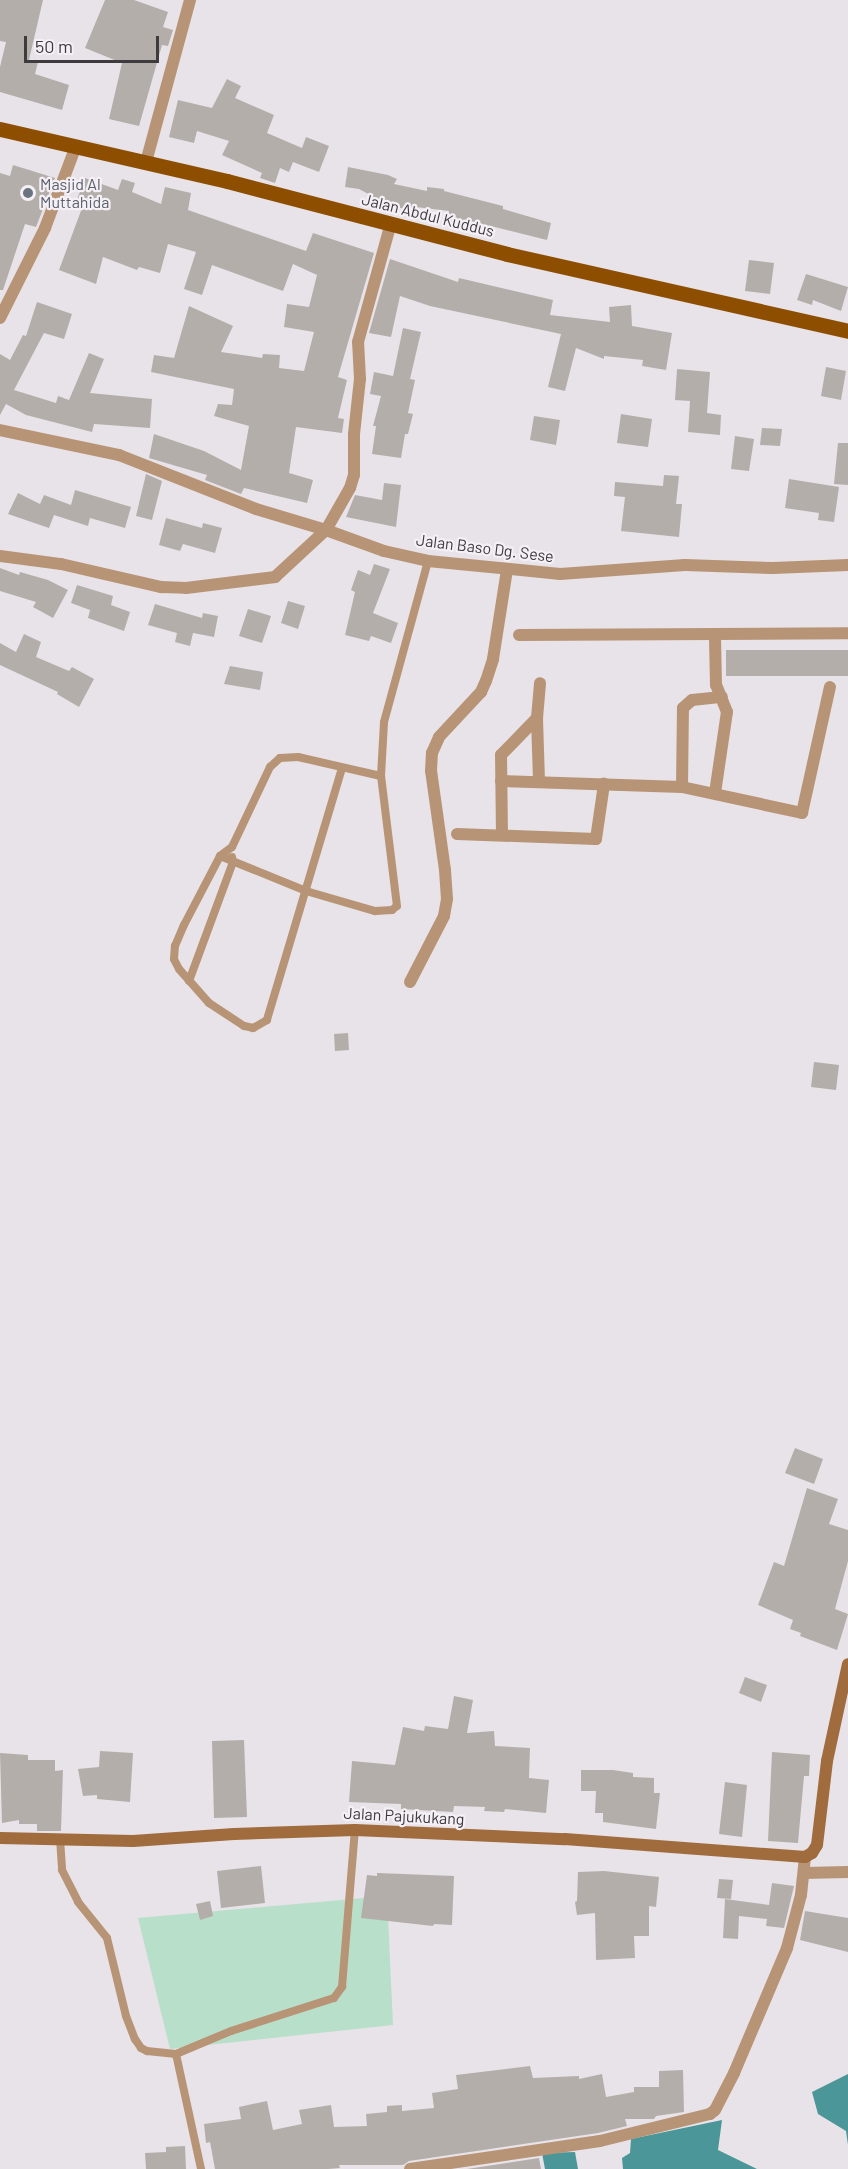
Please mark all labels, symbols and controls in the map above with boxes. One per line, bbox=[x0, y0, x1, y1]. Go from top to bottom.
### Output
scale bar bbox=[27, 24, 162, 62]
text: 50 m bbox=[35, 35, 73, 57]
place label: Masjid Al Muttahida bbox=[40, 174, 109, 212]
marker: Masjid Al Muttahida bbox=[21, 186, 35, 200]
street label: Jalan Abdul Kuddus bbox=[360, 189, 496, 241]
street label: Jalan Baso Dg. Sese bbox=[415, 530, 555, 566]
street label: Jalan Pajukukang bbox=[343, 1803, 465, 1829]

